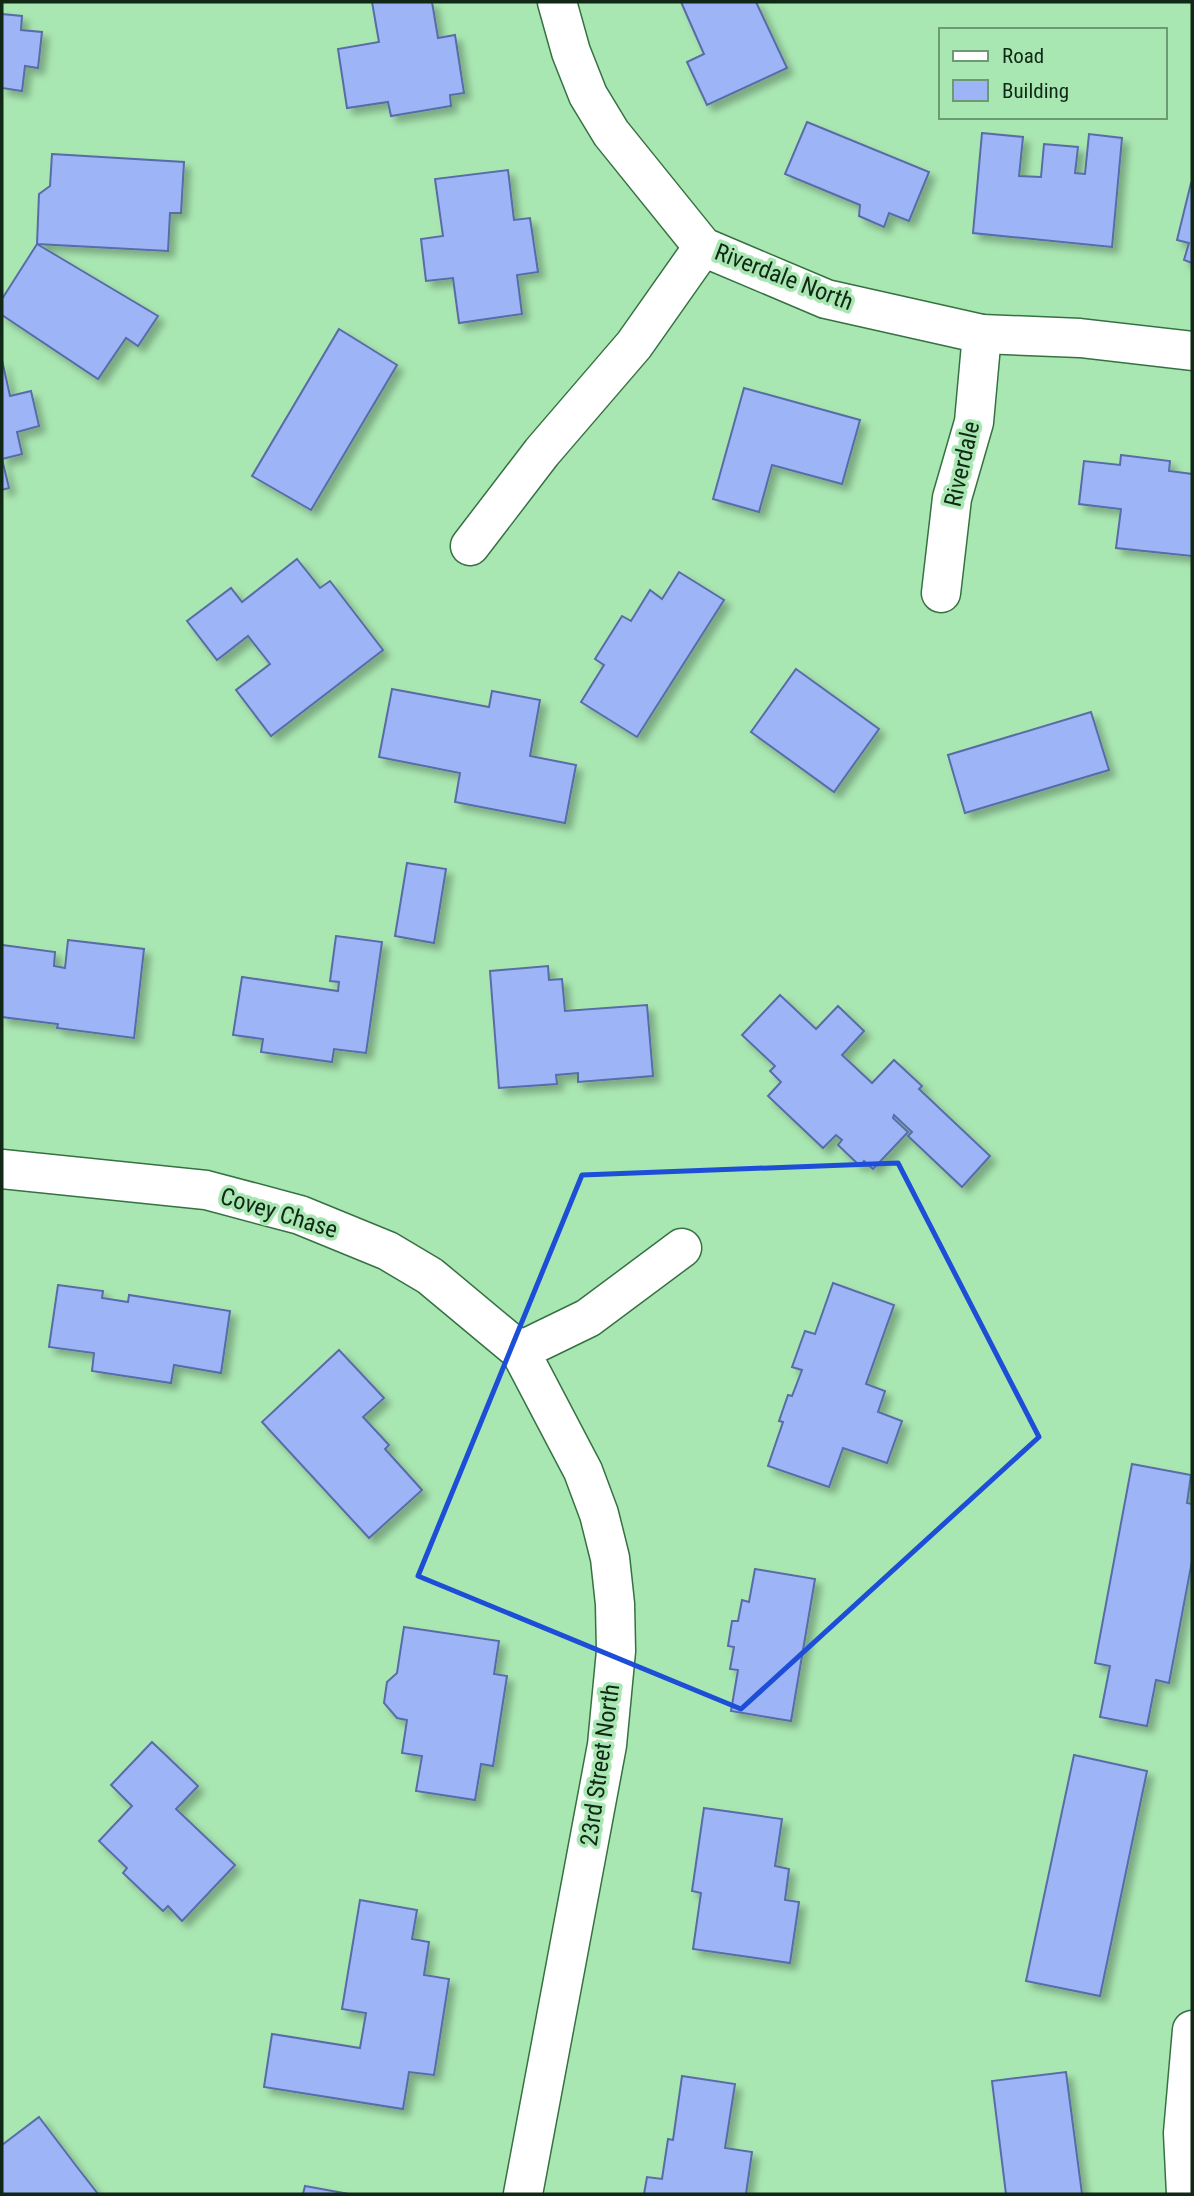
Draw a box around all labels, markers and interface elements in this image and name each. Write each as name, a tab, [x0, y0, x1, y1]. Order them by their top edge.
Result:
legend	[939, 28, 1166, 119]
text: Road	[1002, 44, 1044, 68]
text: Building	[1002, 79, 1069, 103]
street label: Riverdale North	[711, 238, 857, 316]
street label: Riverdale	[939, 419, 985, 509]
street label: Covey Chase	[217, 1182, 341, 1244]
street label: 23rd Street North	[575, 1682, 625, 1848]

